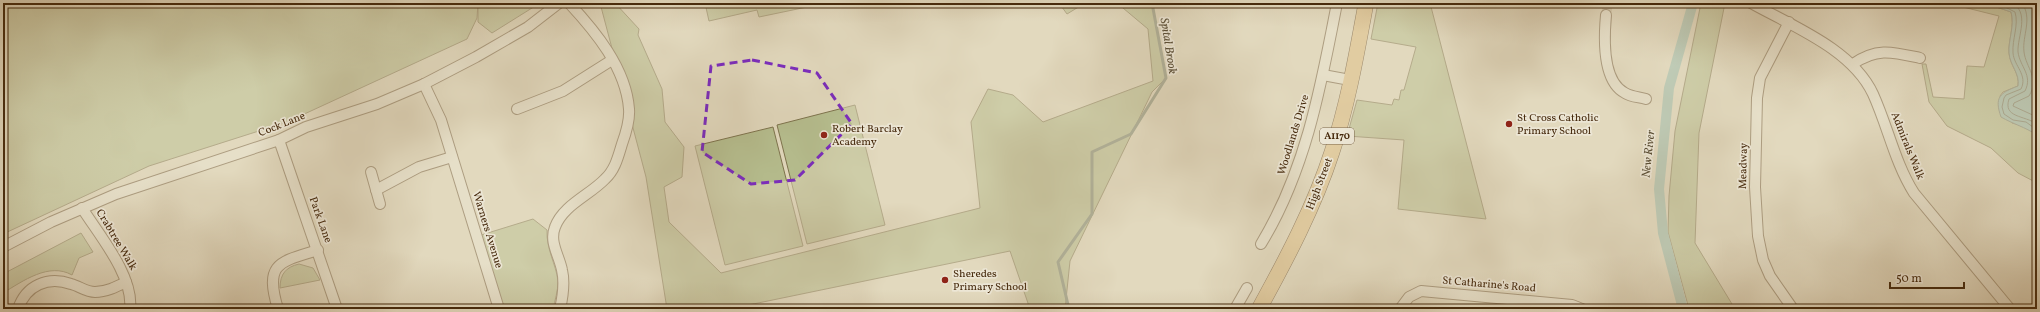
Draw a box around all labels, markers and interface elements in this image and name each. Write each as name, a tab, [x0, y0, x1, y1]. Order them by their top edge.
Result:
water label: Spital Brook	[1156, 17, 1180, 76]
street label: Woodlands Drive	[1275, 93, 1313, 177]
street label: Cock Lane	[256, 109, 308, 141]
street label: Admirals Walk	[1887, 110, 1927, 182]
place label: St Cross Catholic Primary School	[1517, 111, 1599, 139]
marker: St Cross Catholic Primary School	[1504, 119, 1514, 129]
place label: Robert Barclay Academy	[832, 122, 903, 150]
road number: A1170	[1320, 128, 1354, 144]
water label: New River	[1639, 129, 1659, 179]
marker: Robert Barclay Academy	[819, 130, 829, 140]
street label: Meadway	[1736, 143, 1752, 189]
street label: High Street	[1303, 156, 1337, 212]
street label: Warners Avenue	[468, 190, 506, 270]
street label: Park Lane	[305, 195, 335, 245]
street label: Crabtree Walk	[92, 207, 140, 273]
scale bar	[1890, 264, 1964, 290]
place label: Sheredes Primary School	[953, 267, 1027, 295]
text: 50 m	[1896, 271, 1922, 287]
street label: St Catharine's Road	[1442, 273, 1536, 297]
marker: Sheredes Primary School	[940, 275, 950, 285]

